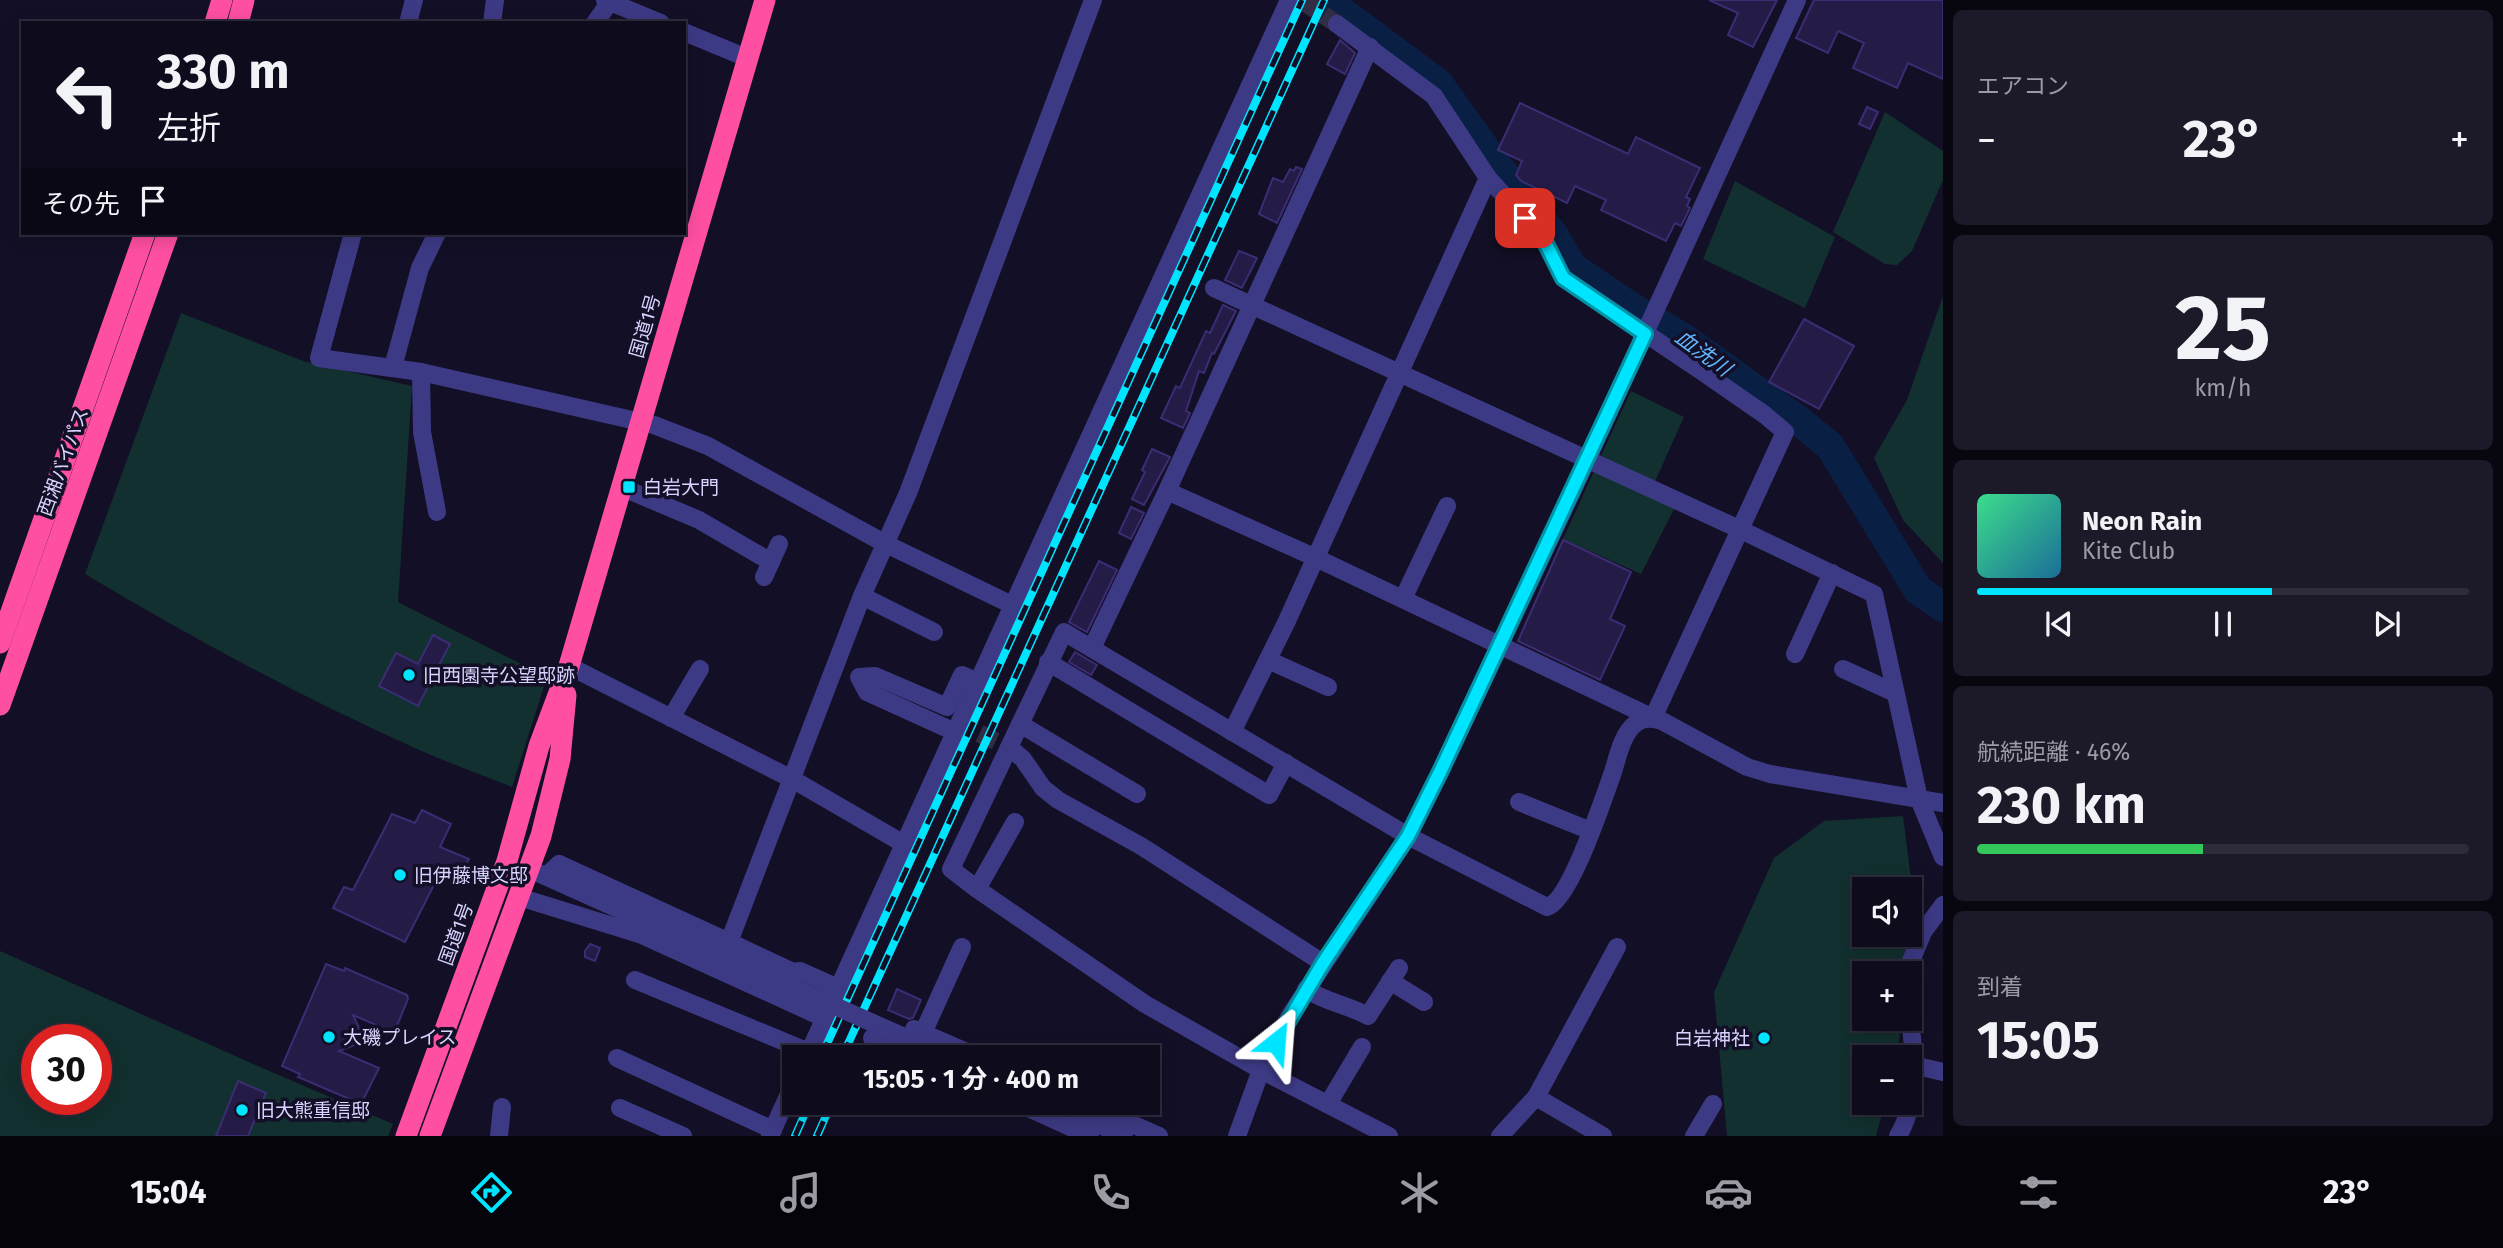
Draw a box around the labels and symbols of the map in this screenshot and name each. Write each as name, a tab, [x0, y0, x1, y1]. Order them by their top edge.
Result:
pin	[1495, 188, 1555, 248]
street label: 国道1号	[625, 291, 665, 361]
water label: 血洗川	[1670, 324, 1738, 383]
street label: 西湘バイパス	[33, 405, 93, 519]
place label: 白岩大門	[643, 476, 719, 499]
marker: 白岩大門	[621, 479, 637, 495]
place label: 旧西園寺公望邸跡	[423, 664, 575, 687]
marker: 旧西園寺公望邸跡	[401, 667, 417, 683]
place label: 旧伊藤博文邸	[414, 864, 528, 887]
marker: 旧伊藤博文邸	[392, 867, 408, 883]
street label: 国道1号	[434, 899, 478, 969]
position arrow	[1239, 1005, 1313, 1079]
speed limit sign: 30	[21, 1024, 112, 1115]
place label: 大磯プレイス	[343, 1026, 456, 1049]
place label: 白岩神社	[1674, 1027, 1750, 1050]
marker: 大磯プレイス	[321, 1029, 337, 1045]
marker: 白岩神社	[1756, 1030, 1772, 1046]
place label: 旧大熊重信邸	[256, 1099, 370, 1122]
marker: 旧大熊重信邸	[234, 1102, 250, 1118]

